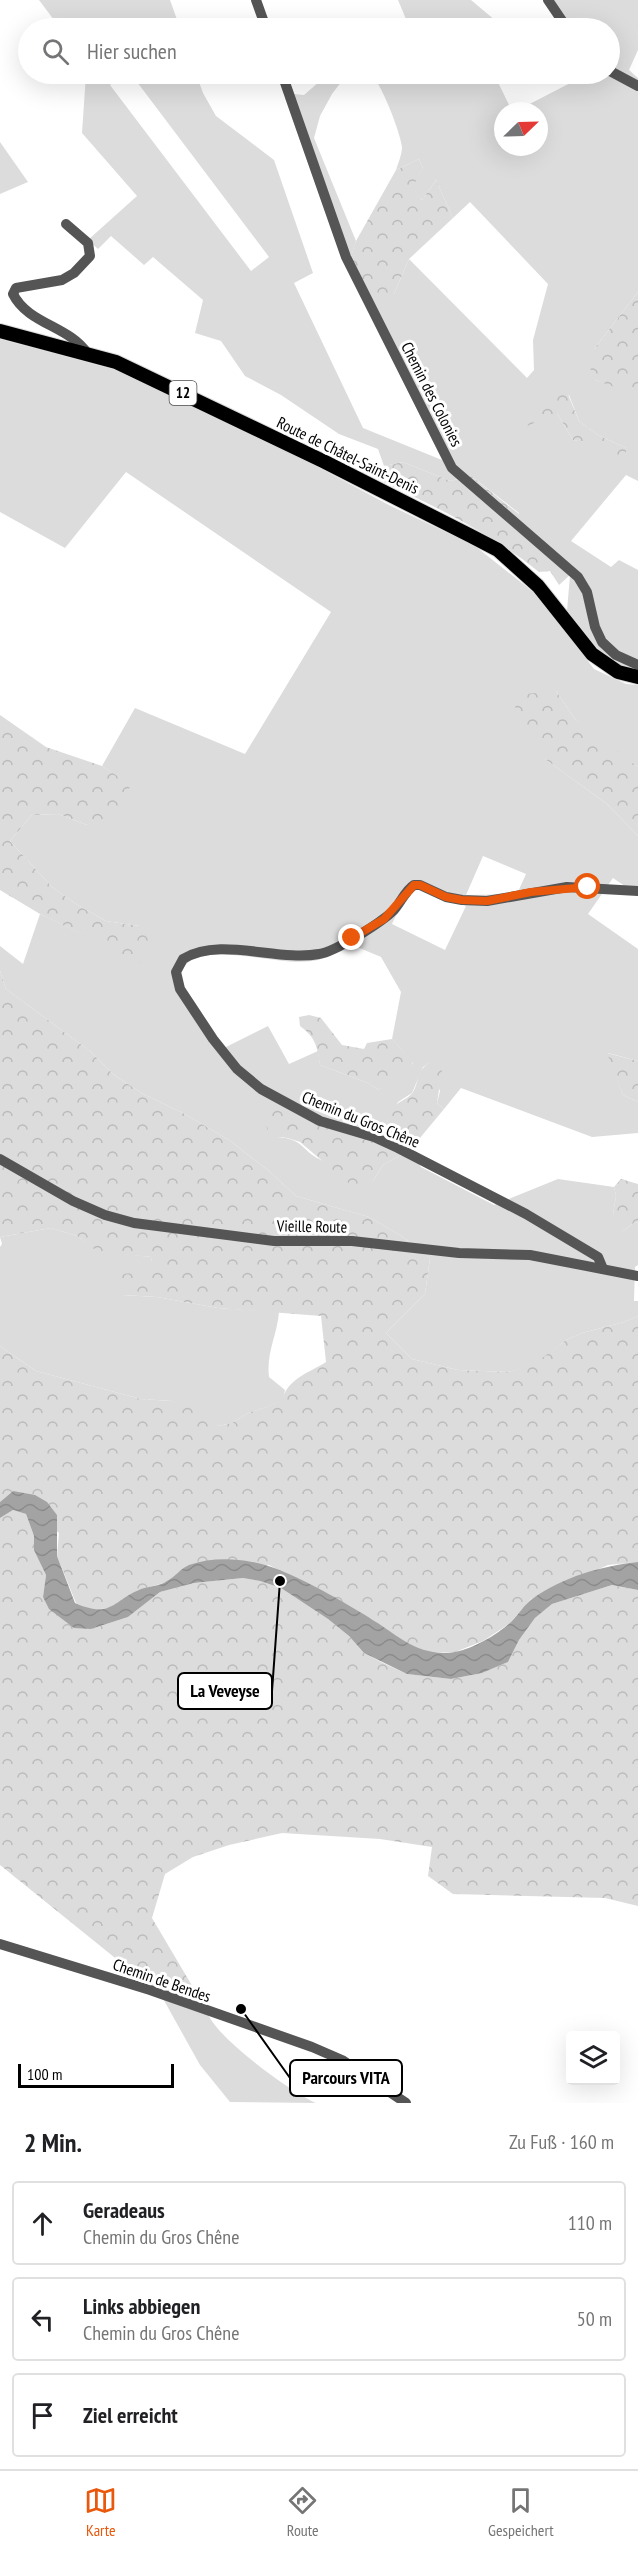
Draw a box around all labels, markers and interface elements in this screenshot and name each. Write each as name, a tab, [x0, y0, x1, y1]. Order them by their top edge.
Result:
search box	[18, 18, 620, 84]
icon: search	[39, 35, 72, 68]
text: Hier suchen	[87, 37, 177, 65]
north arrow	[494, 102, 548, 156]
street label: Chemin des Colonies	[397, 338, 467, 450]
road number: 12	[170, 381, 196, 405]
street label: Route de Châtel-Saint-Denis	[274, 412, 422, 498]
route start	[574, 873, 600, 899]
route end	[338, 924, 364, 950]
street label: Chemin du Gros Chêne	[299, 1086, 423, 1152]
street label: Vieille Route	[276, 1215, 347, 1237]
callout: La Veveyse	[178, 1673, 272, 1709]
text: La Veveyse	[190, 1679, 260, 1702]
street label: Chemin de Bendes	[110, 1954, 214, 2006]
map controls	[566, 2031, 620, 2085]
button: layers	[566, 2031, 620, 2085]
callout: Parcours VITA	[290, 2060, 402, 2096]
scale bar	[18, 2061, 174, 2088]
text: 100 m	[27, 2064, 62, 2084]
text: Parcours VITA	[302, 2066, 391, 2089]
text: 2 Min.	[24, 2126, 82, 2159]
text: Zu Fuß · 160 m	[509, 2129, 614, 2155]
text: Geradeaus	[83, 2196, 165, 2224]
icon: ahead	[26, 2207, 59, 2240]
text: 110 m	[568, 2210, 612, 2236]
text: Chemin du Gros Chêne	[83, 2224, 239, 2250]
text: Links abbiegen	[83, 2292, 200, 2320]
icon: left	[26, 2303, 59, 2336]
text: 50 m	[577, 2306, 612, 2332]
text: Chemin du Gros Chêne	[83, 2320, 239, 2346]
icon: arrive	[26, 2399, 59, 2432]
text: Ziel erreicht	[83, 2401, 178, 2429]
tab: Karte	[84, 2484, 117, 2540]
tab: Route	[286, 2484, 319, 2540]
tab: Gespeichert	[488, 2484, 554, 2540]

